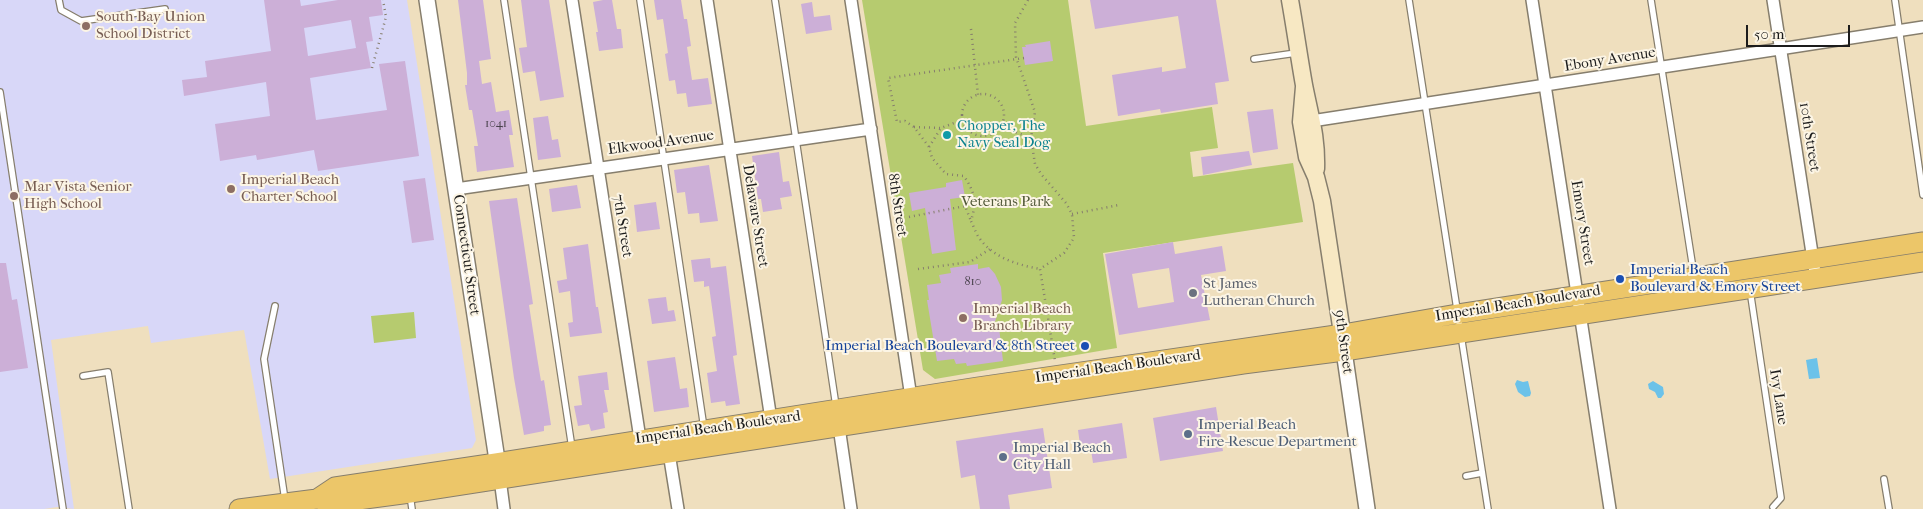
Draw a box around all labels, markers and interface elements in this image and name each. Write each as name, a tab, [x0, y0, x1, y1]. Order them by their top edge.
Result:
place label: South Bay Union School District	[96, 8, 205, 43]
scale bar	[1748, 15, 1852, 47]
marker: South Bay Union School District	[80, 20, 92, 32]
text: 50 m	[1754, 25, 1784, 43]
street label: Ebony Avenue	[1563, 44, 1657, 76]
street label: 10th Street	[1795, 101, 1823, 173]
house number: 1041	[485, 117, 507, 131]
place label: Chopper, The Navy Seal Dog	[957, 117, 1050, 152]
street label: Elkwood Avenue	[607, 127, 715, 159]
marker: Chopper, The Navy Seal Dog	[941, 129, 953, 141]
street label: Delaware Street	[738, 163, 772, 269]
place label: Imperial Beach Charter School	[241, 171, 339, 206]
street label: 8th Street	[883, 172, 911, 238]
place label: Mar Vista Senior High School	[24, 178, 132, 213]
street label: Emory Street	[1566, 179, 1598, 267]
marker: Imperial Beach Charter School	[225, 183, 237, 195]
marker: Mar Vista Senior High School	[8, 190, 20, 202]
street label: Connecticut Street	[449, 193, 483, 317]
street label: 7th Street	[608, 193, 636, 259]
park label: Veterans Park	[961, 193, 1051, 211]
place label: Imperial Beach Boulevard & Emory Street	[1630, 261, 1801, 296]
marker: Imperial Beach Boulevard & Emory Street	[1614, 273, 1626, 285]
house number: 810	[965, 275, 981, 289]
place label: St James Lutheran Church	[1203, 275, 1315, 310]
street label: Imperial Beach Boulevard	[1434, 282, 1602, 326]
marker: St James Lutheran Church	[1187, 287, 1199, 299]
place label: Imperial Beach Branch Library	[973, 300, 1072, 335]
street label: 9th Street	[1330, 309, 1356, 375]
marker: Imperial Beach Branch Library	[957, 312, 969, 324]
place label: Imperial Beach Boulevard & 8th Street	[825, 337, 1075, 355]
marker: Imperial Beach Boulevard & 8th Street	[1079, 340, 1091, 352]
street label: Imperial Beach Boulevard	[1034, 346, 1202, 388]
street label: Ivy Lane	[1765, 368, 1791, 426]
street label: Imperial Beach Boulevard	[634, 407, 802, 449]
place label: Imperial Beach Fire-Rescue Department	[1198, 416, 1357, 451]
marker: Imperial Beach Fire-Rescue Department	[1182, 428, 1194, 440]
place label: Imperial Beach City Hall	[1013, 439, 1111, 474]
marker: Imperial Beach City Hall	[997, 451, 1009, 463]

